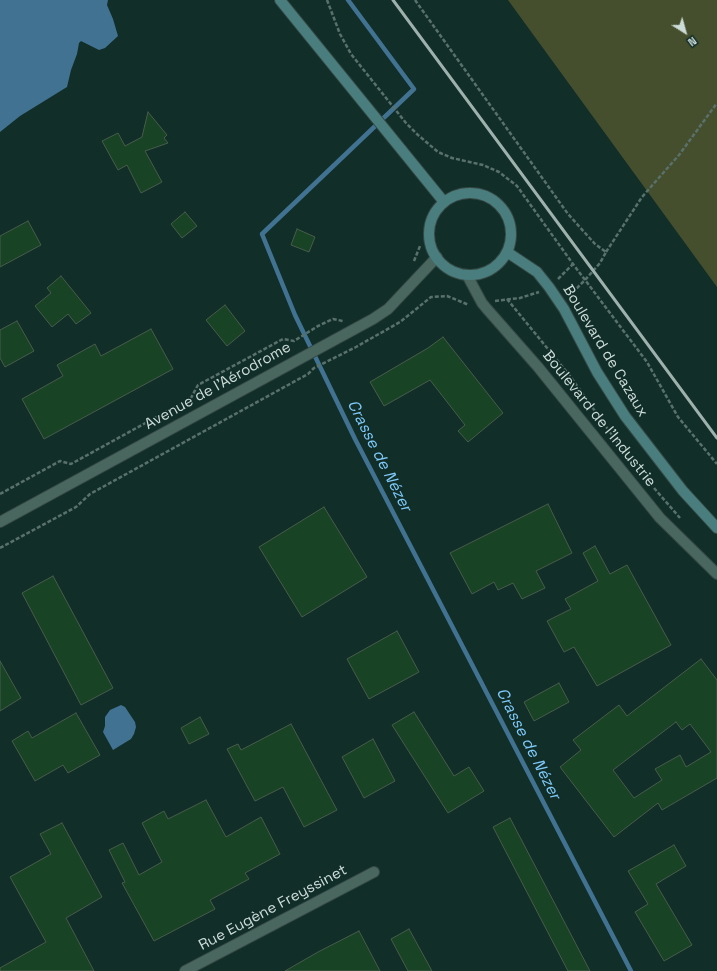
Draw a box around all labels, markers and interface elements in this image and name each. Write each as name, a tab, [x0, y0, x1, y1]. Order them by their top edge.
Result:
north arrow	[665, 12, 705, 52]
text: N	[685, 34, 699, 49]
street label: Boulevard de Cazaux	[558, 282, 652, 420]
street label: Avenue de l'Aérodrome	[142, 338, 294, 434]
street label: Boulevard de l'Industrie	[538, 347, 660, 491]
water label: Crasse de Nézer	[343, 397, 415, 515]
water label: Crasse de Nézer	[492, 685, 564, 803]
street label: Rue Eugène Freyssinet	[196, 861, 350, 955]

